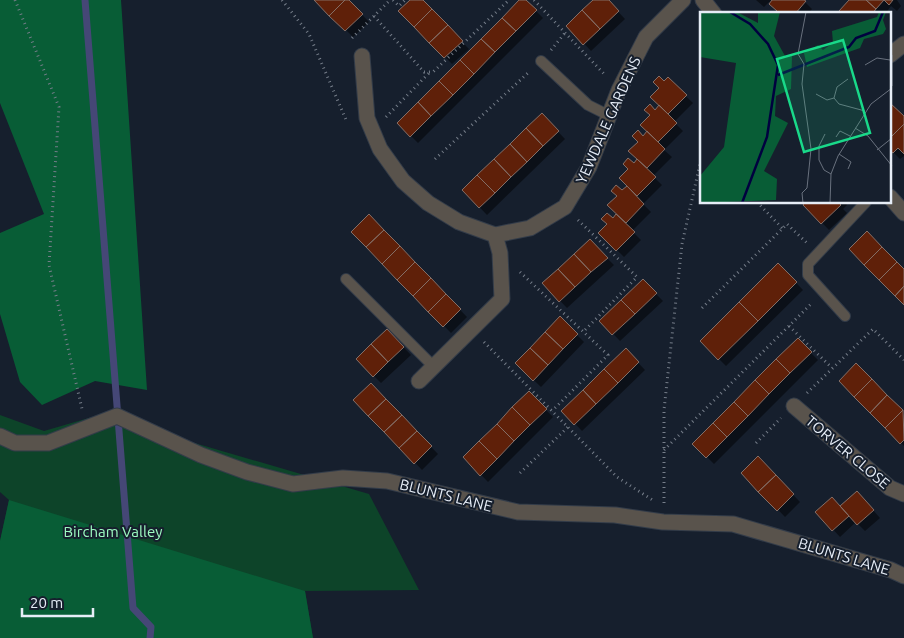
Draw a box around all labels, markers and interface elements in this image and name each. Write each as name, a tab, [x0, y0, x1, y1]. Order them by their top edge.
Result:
inset map	[700, 12, 892, 204]
street label: YEWDALE GARDENS	[572, 54, 644, 186]
street label: TORVER CLOSE	[803, 412, 893, 492]
street label: BLUNTS LANE	[398, 475, 494, 515]
park label: Bircham Valley	[64, 523, 162, 540]
street label: BLUNTS LANE	[796, 534, 892, 578]
scale bar	[22, 586, 94, 618]
text: 20 m	[30, 594, 63, 611]

